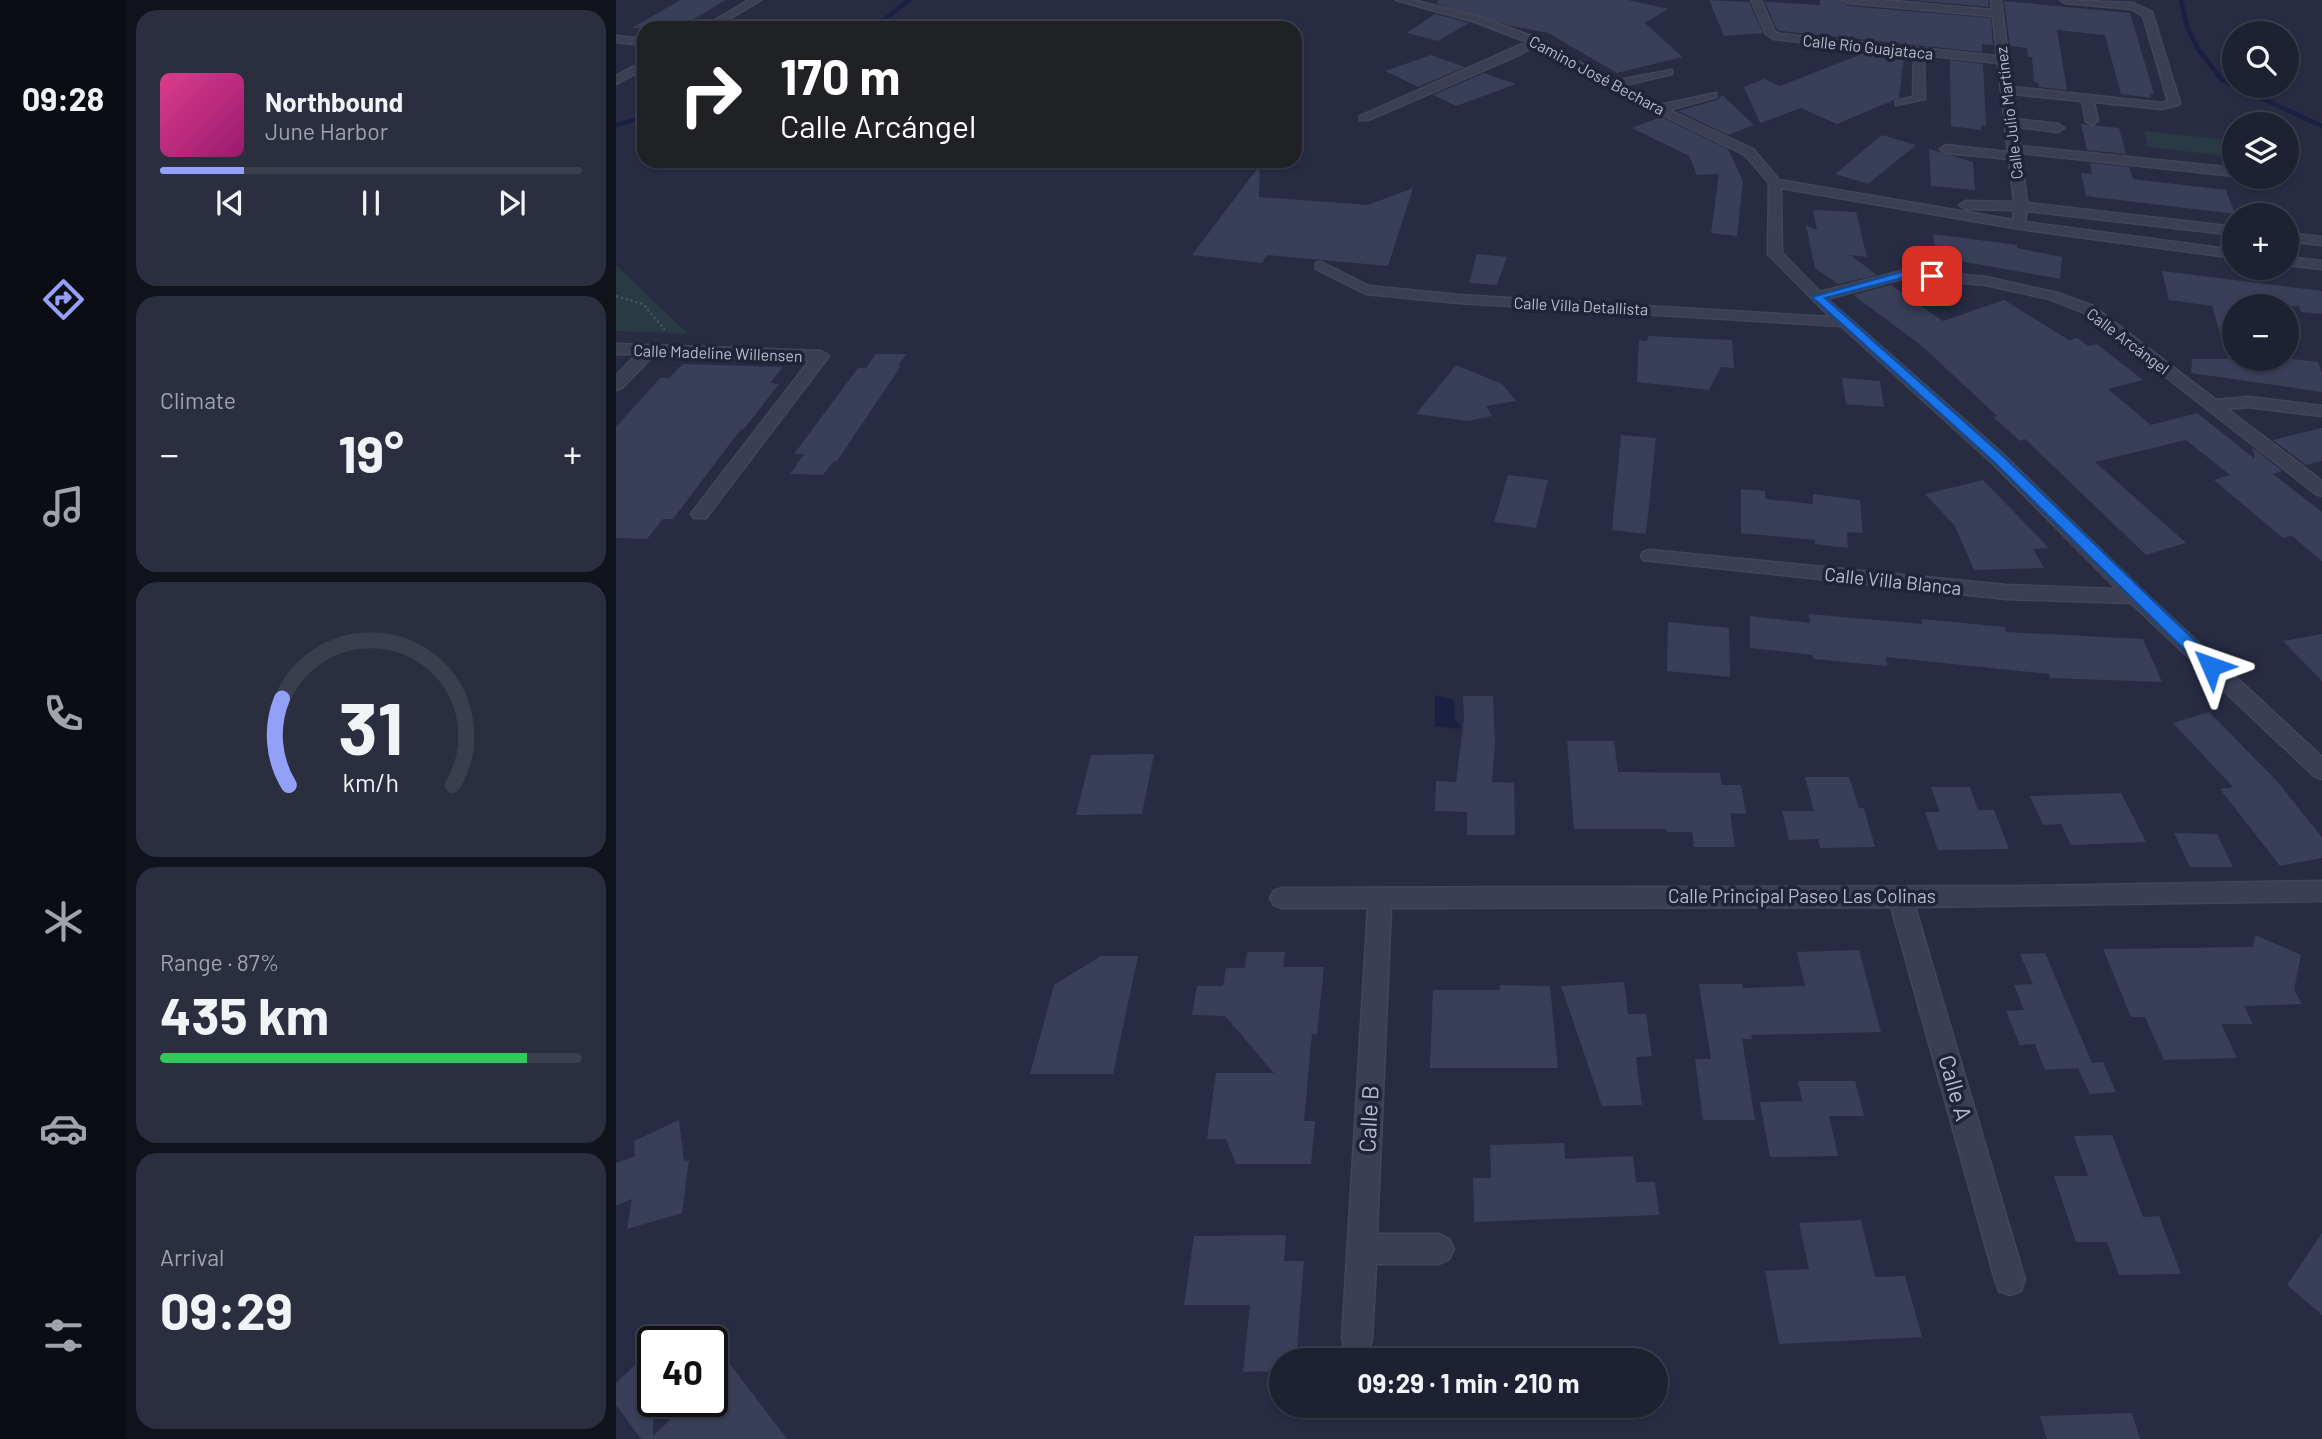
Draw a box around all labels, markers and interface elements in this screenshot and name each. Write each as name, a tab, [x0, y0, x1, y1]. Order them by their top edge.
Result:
map controls	[2222, 21, 2299, 371]
button: search	[2222, 21, 2299, 98]
street label: Calle Río Guajataca	[1802, 30, 1934, 63]
street label: Camino José Bechara	[1526, 31, 1668, 118]
text: 170 m	[780, 46, 900, 105]
street label: Calle Julio Martínez	[1991, 46, 2026, 180]
icon: right	[665, 49, 756, 140]
text: 09:28	[22, 79, 104, 117]
text: Northbound	[265, 86, 403, 117]
text: Calle Arcángel	[780, 106, 976, 144]
button: layers	[2222, 112, 2299, 189]
text: June Harbor	[265, 117, 388, 145]
icon: previous	[211, 184, 249, 222]
icon: pause	[352, 184, 390, 222]
icon: next	[493, 184, 531, 222]
button: +	[2222, 203, 2299, 280]
pin	[1902, 246, 1962, 306]
icon: arrive	[1913, 257, 1951, 295]
icon: directions	[39, 275, 88, 324]
street label: Calle Villa Detallista	[1513, 292, 1649, 319]
button: −	[2222, 294, 2299, 371]
street label: Calle Arcángel	[2083, 303, 2173, 378]
street label: Calle Madeline Willensen	[633, 340, 803, 365]
text: Climate	[160, 386, 236, 414]
text: 19°	[338, 421, 404, 483]
text: −	[160, 430, 179, 476]
text: +	[563, 430, 582, 476]
icon: music	[39, 482, 88, 531]
street label: Calle Villa Blanca	[1823, 562, 1963, 599]
position arrow	[2174, 629, 2248, 703]
text: 31	[339, 683, 403, 771]
icon: phone	[39, 689, 88, 738]
text: km/h	[343, 767, 399, 797]
street label: Calle Principal Paseo Las Colinas	[1668, 884, 1936, 907]
icon: climate	[39, 897, 88, 946]
text: Range · 87%	[160, 948, 279, 976]
text: 435 km	[160, 983, 329, 1045]
street label: Calle A	[1933, 1052, 1979, 1124]
street label: Calle B	[1352, 1085, 1384, 1153]
icon: car	[39, 1104, 88, 1153]
text: Arrival	[160, 1243, 224, 1271]
text: 09:29	[160, 1278, 293, 1340]
icon: filters	[39, 1311, 88, 1360]
speed limit sign: 40	[637, 1326, 728, 1417]
text: 09:29 · 1 min · 210 m	[1358, 1367, 1579, 1398]

